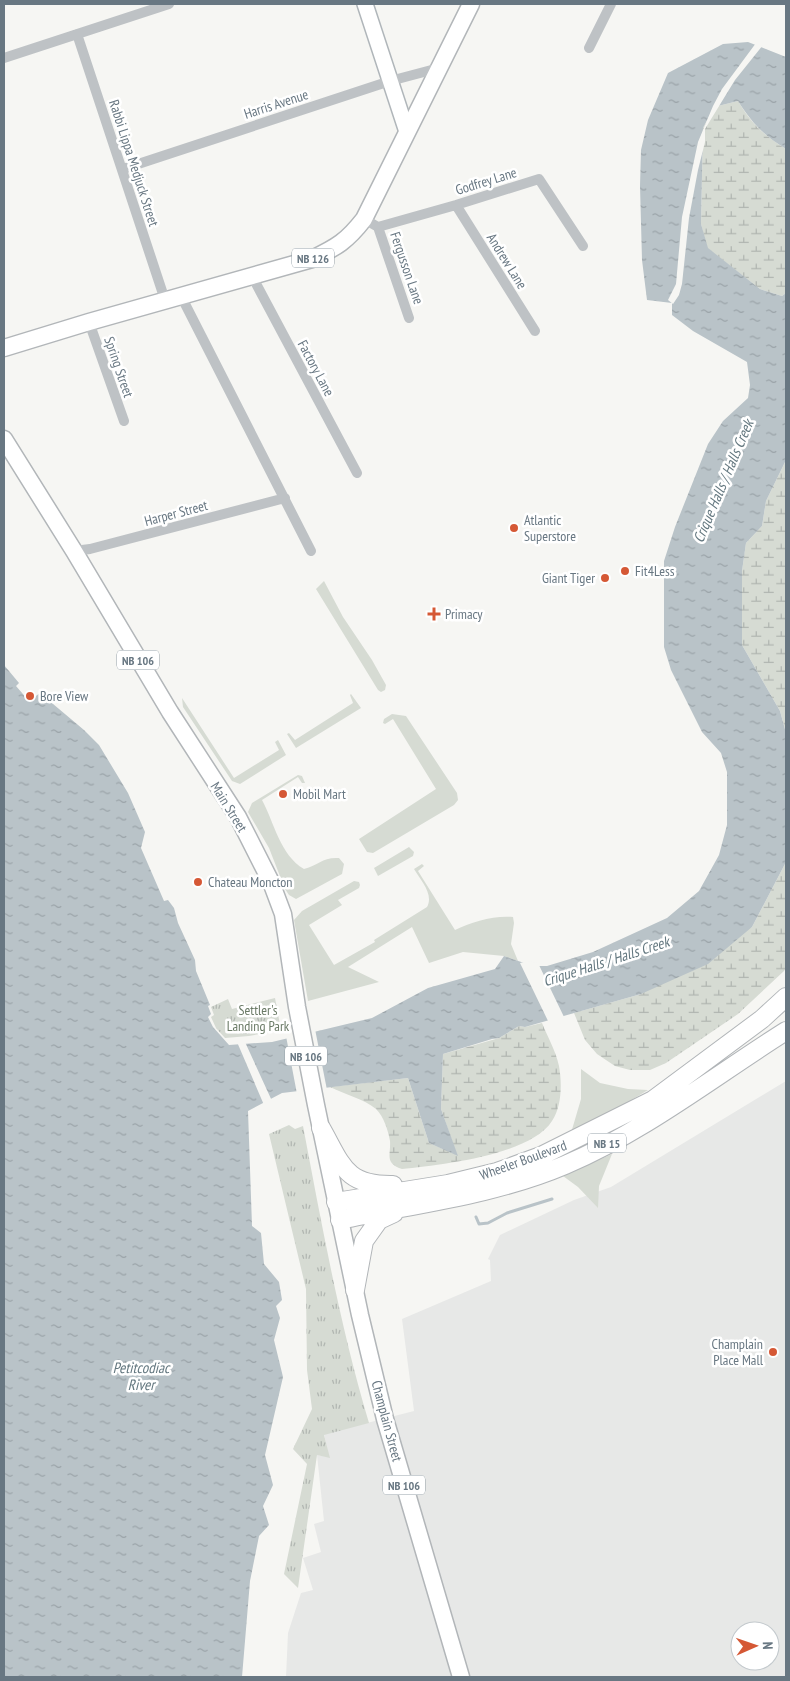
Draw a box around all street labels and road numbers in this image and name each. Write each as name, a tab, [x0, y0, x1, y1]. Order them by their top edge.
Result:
street label: Harris Avenue	[242, 85, 311, 123]
street label: Rabbi Lippa Medjuck Street	[105, 97, 163, 229]
street label: Godfrey Lane	[453, 163, 519, 199]
street label: Fergusson Lane	[386, 229, 428, 307]
street label: Andrew Lane	[483, 230, 531, 292]
road number: NB 126	[292, 248, 334, 268]
street label: Spring Street	[100, 334, 138, 400]
street label: Factory Lane	[294, 337, 338, 399]
street label: Harper Street	[142, 496, 210, 530]
road number: NB 106	[117, 650, 159, 670]
street label: Main Street	[207, 779, 251, 835]
road number: NB 106	[285, 1046, 327, 1066]
road number: NB 15	[588, 1134, 626, 1152]
street label: Wheeler Boulevard	[477, 1136, 569, 1184]
street label: Champlain Street	[368, 1378, 407, 1464]
road number: NB 106	[383, 1476, 425, 1494]

